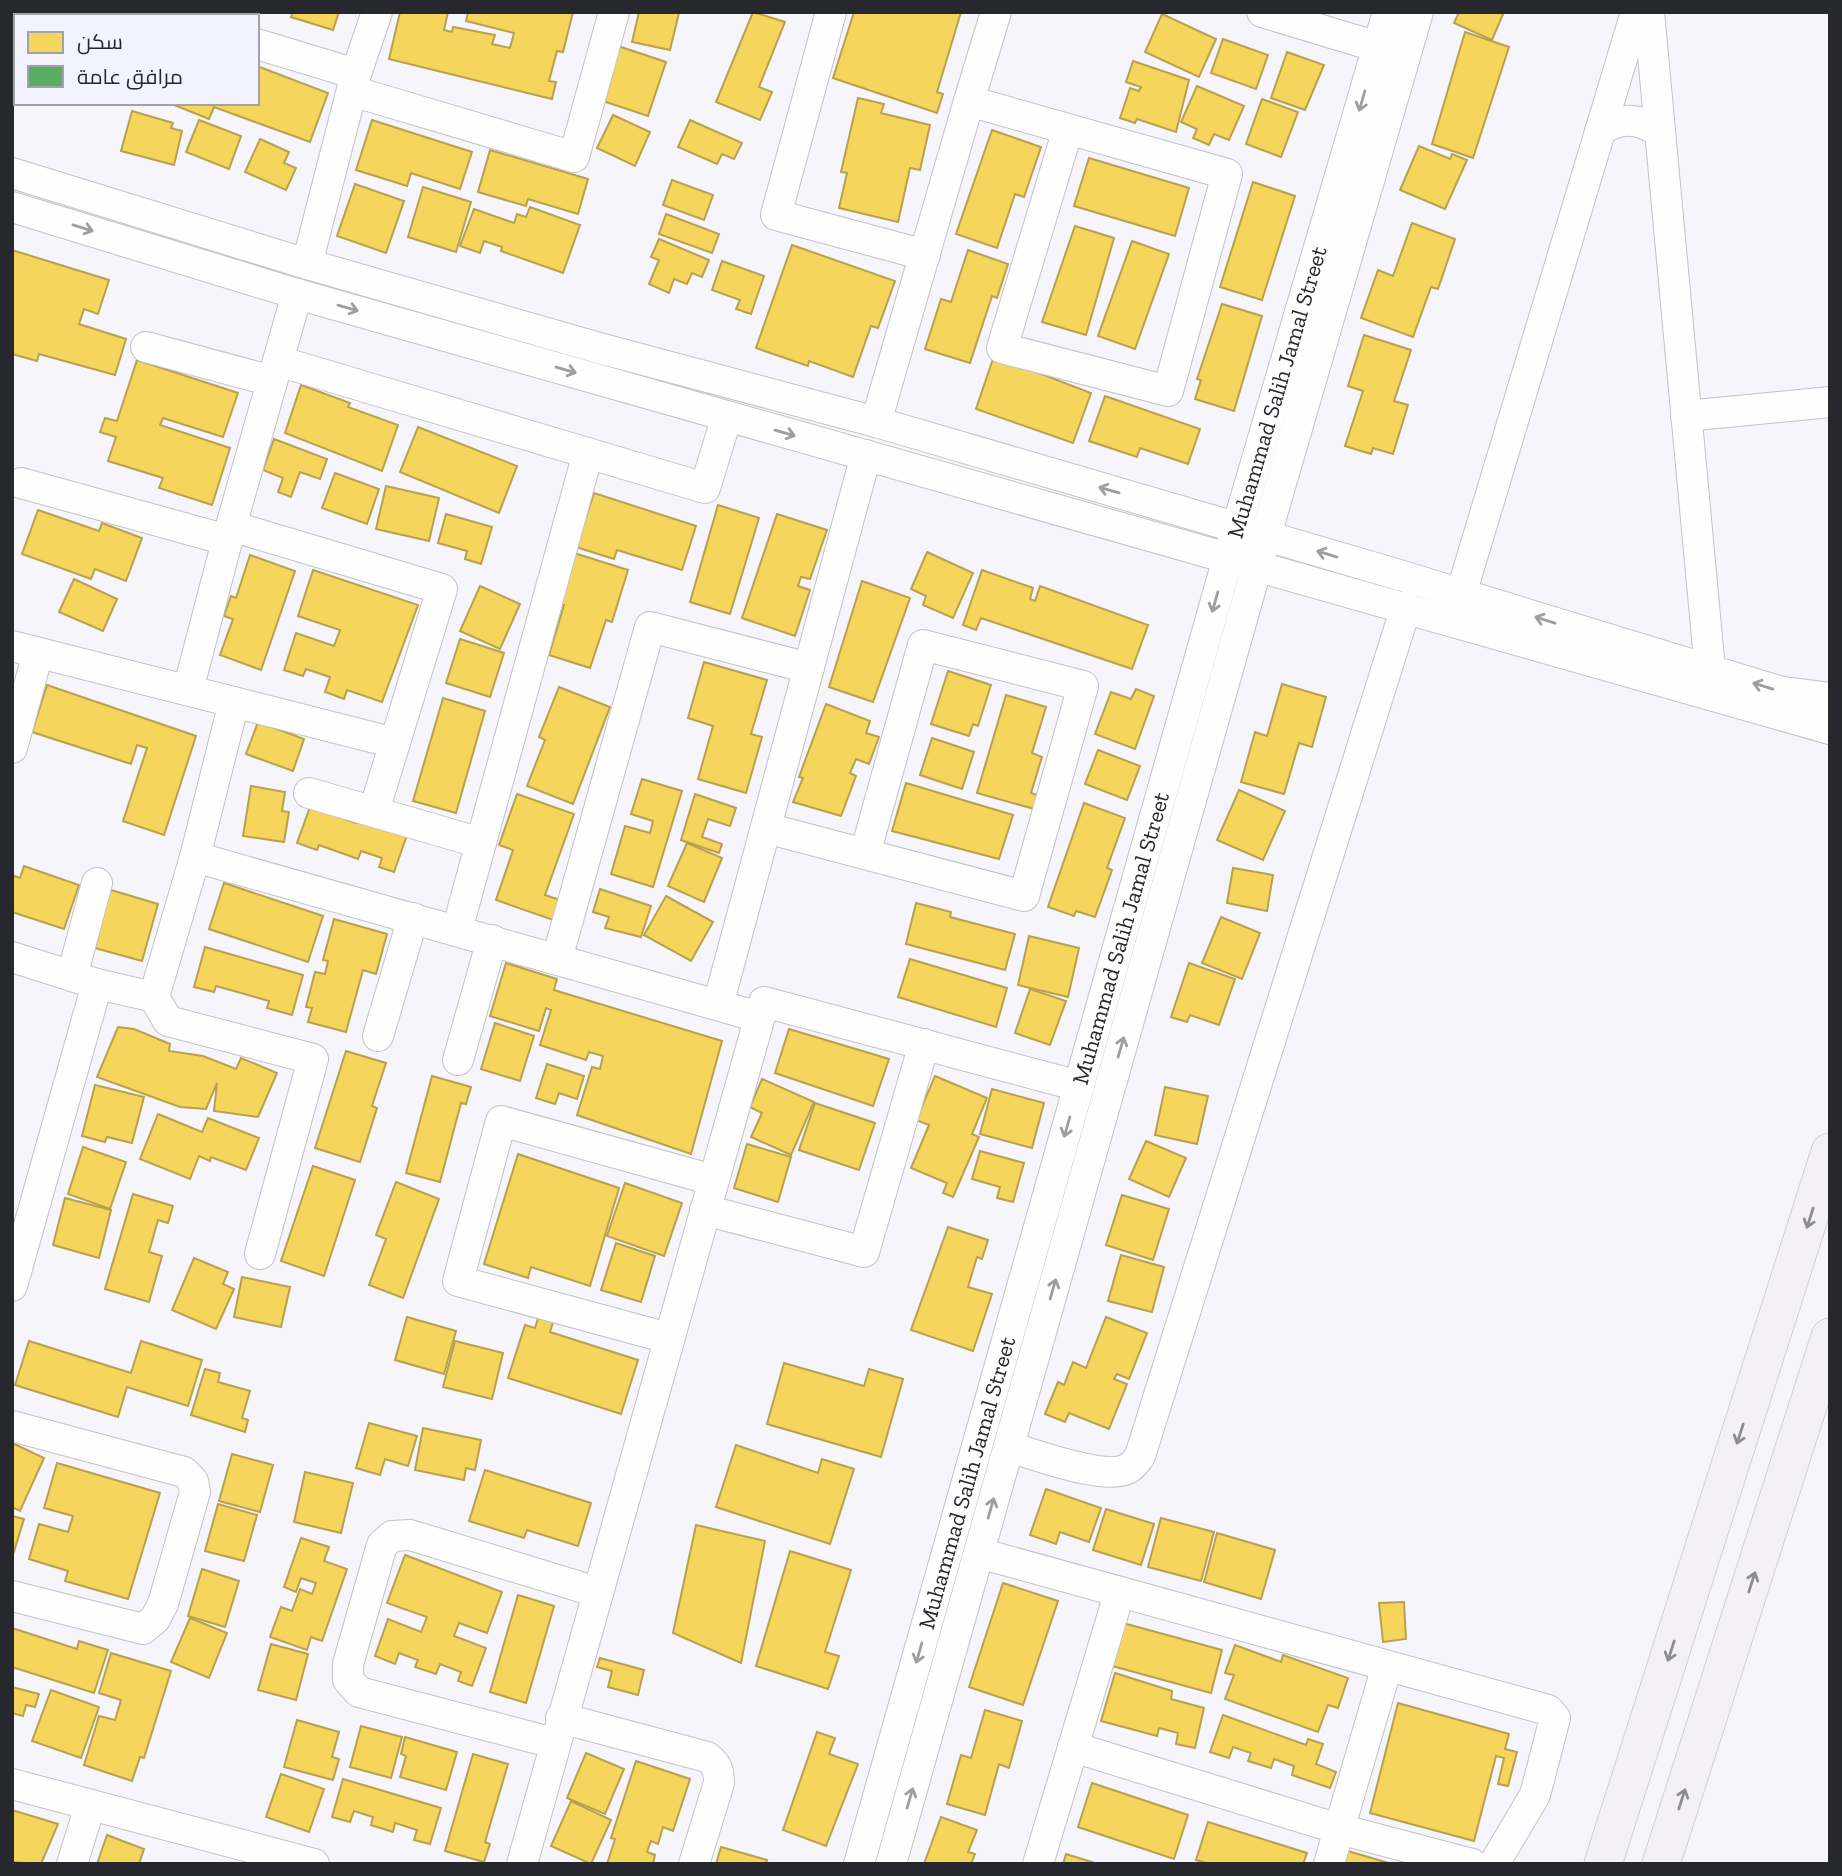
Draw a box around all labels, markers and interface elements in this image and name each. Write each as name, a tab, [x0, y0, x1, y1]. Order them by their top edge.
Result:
legend	[14, 14, 259, 105]
text: سكن	[77, 29, 123, 55]
text: مرافق عامة	[77, 64, 183, 90]
one-way arrow	[1355, 90, 1368, 112]
one-way arrow	[72, 222, 94, 235]
street label: Muhammad Salih Jamal Street	[1221, 242, 1333, 541]
one-way arrow	[336, 302, 358, 315]
one-way arrow	[555, 365, 577, 378]
one-way arrow	[774, 427, 796, 440]
one-way arrow	[1098, 482, 1120, 495]
one-way arrow	[1317, 546, 1339, 559]
one-way arrow	[1208, 590, 1221, 612]
one-way arrow	[1534, 612, 1556, 625]
one-way arrow	[1752, 678, 1774, 691]
street label: Muhammad Salih Jamal Street	[1066, 788, 1175, 1088]
one-way arrow	[1116, 1036, 1129, 1058]
one-way arrow	[1060, 1116, 1073, 1138]
one-way arrow	[1802, 1206, 1815, 1228]
one-way arrow	[1047, 1279, 1060, 1301]
street label: Muhammad Salih Jamal Street	[912, 1333, 1021, 1632]
one-way arrow	[1733, 1423, 1745, 1445]
one-way arrow	[986, 1498, 999, 1520]
one-way arrow	[1747, 1572, 1760, 1594]
one-way arrow	[1663, 1640, 1676, 1662]
one-way arrow	[912, 1641, 925, 1663]
one-way arrow	[904, 1787, 917, 1809]
one-way arrow	[1677, 1788, 1689, 1810]

